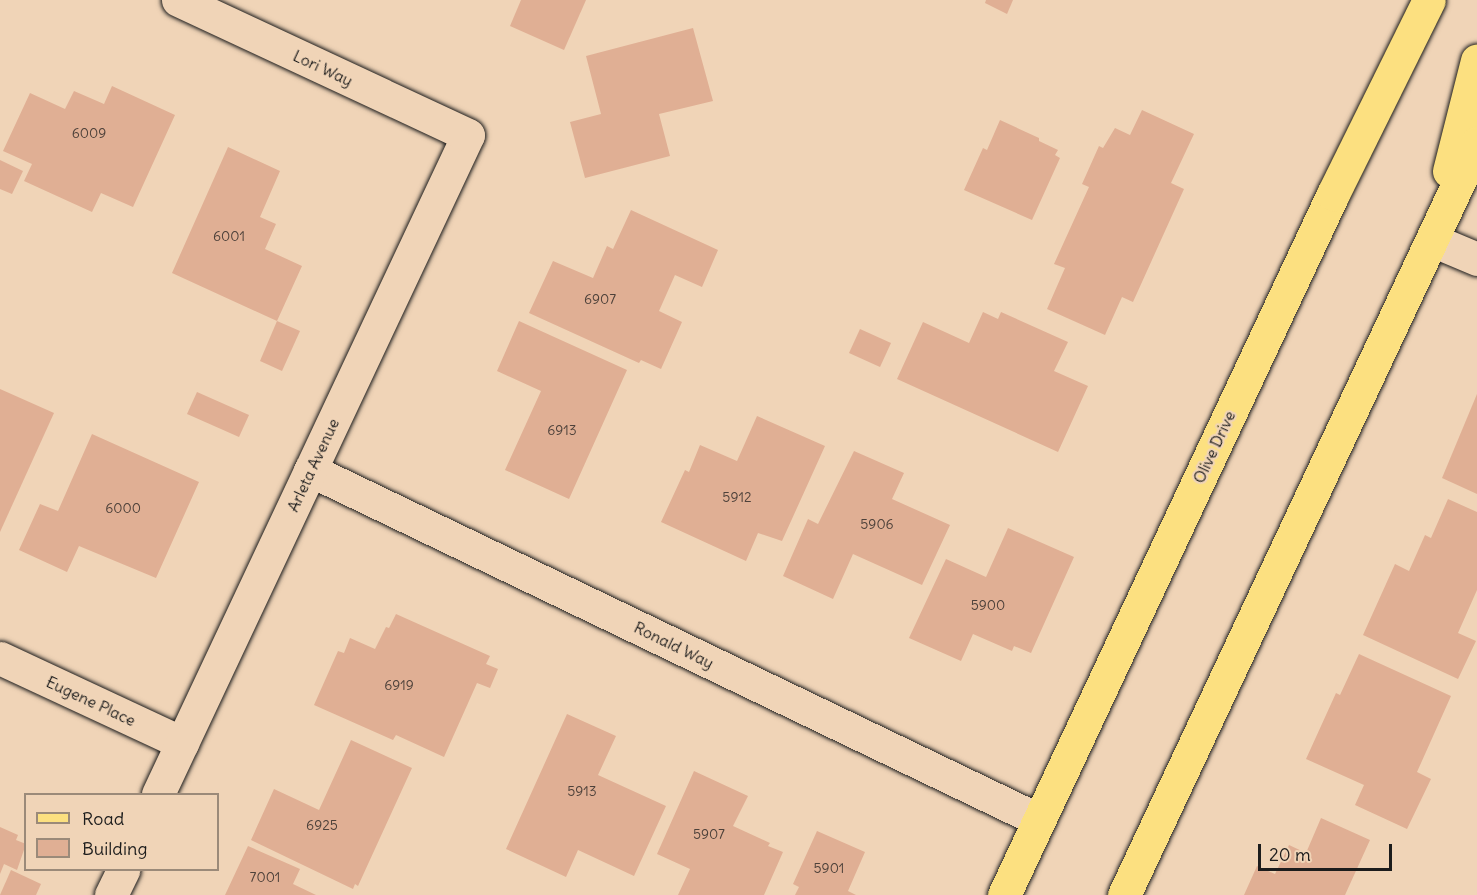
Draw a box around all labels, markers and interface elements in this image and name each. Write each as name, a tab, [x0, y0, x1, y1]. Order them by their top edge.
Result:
street label: Lori Way	[290, 46, 356, 90]
house number: 6009	[72, 125, 106, 141]
house number: 6001	[213, 228, 245, 244]
house number: 6907	[584, 291, 616, 307]
street label: Olive Drive	[1189, 408, 1239, 486]
street label: Arleta Avenue	[283, 415, 343, 515]
house number: 6913	[547, 422, 577, 438]
house number: 5912	[722, 489, 752, 505]
house number: 6000	[105, 500, 141, 516]
house number: 5906	[860, 516, 894, 532]
house number: 5900	[971, 597, 1005, 613]
street label: Ronald Way	[631, 617, 717, 673]
street label: Eugene Place	[43, 672, 139, 730]
house number: 6919	[384, 677, 414, 693]
house number: 5913	[567, 783, 597, 799]
legend	[24, 793, 219, 871]
text: Road	[82, 807, 124, 830]
house number: 6925	[306, 817, 338, 833]
house number: 5907	[693, 826, 725, 842]
scale bar	[1261, 832, 1394, 870]
text: Building	[82, 837, 147, 860]
text: 20 m	[1269, 843, 1311, 866]
house number: 5901	[814, 860, 844, 876]
house number: 7001	[250, 869, 280, 885]

